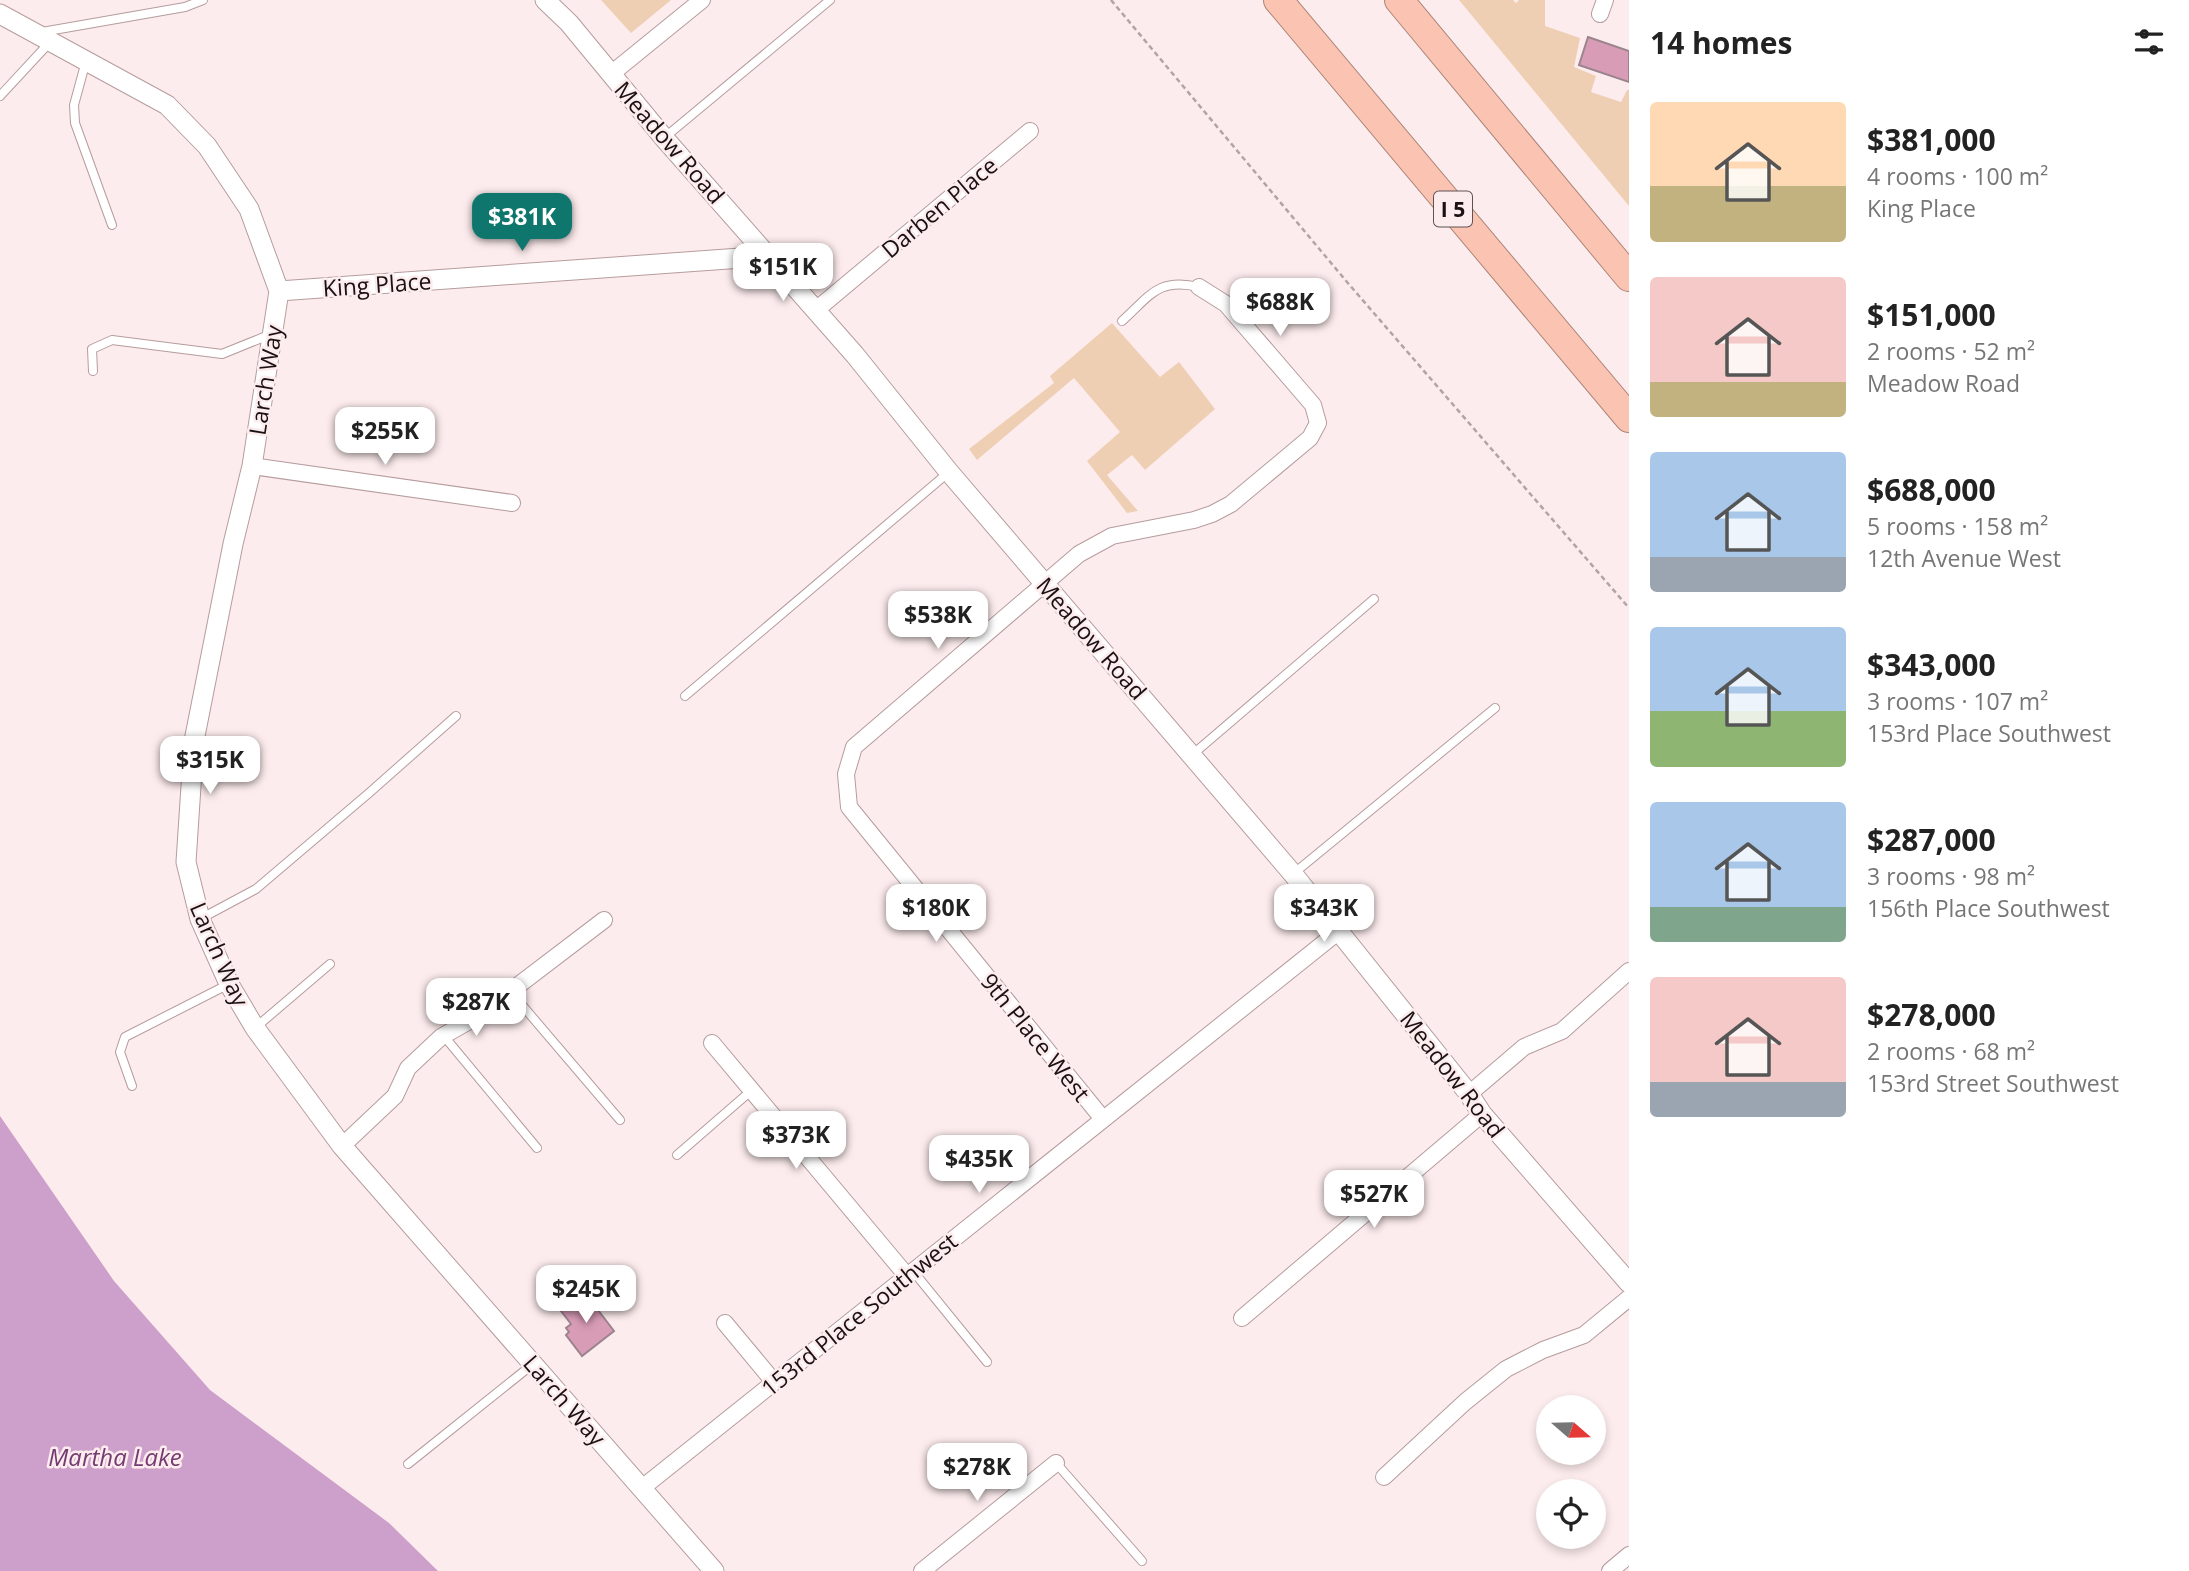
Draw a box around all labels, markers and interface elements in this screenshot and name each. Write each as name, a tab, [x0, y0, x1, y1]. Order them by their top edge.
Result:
text: 14 homes	[1650, 22, 1793, 63]
icon: filters	[2130, 23, 2168, 61]
street label: Meadow Road	[608, 74, 732, 210]
text: $381,000	[1867, 119, 1996, 160]
icon: home	[1706, 130, 1790, 214]
street label: Darben Place	[874, 149, 1004, 265]
text: 4 rooms · 100 m²	[1867, 160, 2048, 192]
road number: I 5	[1434, 192, 1472, 227]
text: King Place	[1867, 192, 1976, 224]
pin: $381K	[473, 194, 571, 253]
text: $381K	[488, 200, 556, 232]
pin: $151K	[734, 244, 832, 303]
text: $151K	[749, 250, 817, 282]
street label: King Place	[322, 264, 432, 304]
pin: $688K	[1231, 278, 1329, 338]
text: $688K	[1246, 285, 1314, 317]
text: $151,000	[1867, 294, 1996, 335]
icon: home	[1706, 305, 1790, 389]
street label: Larch Way	[241, 322, 290, 437]
text: 2 rooms · 52 m²	[1867, 335, 2035, 367]
text: Meadow Road	[1867, 367, 2020, 399]
pin: $255K	[336, 407, 434, 467]
text: $255K	[351, 414, 419, 446]
text: $688,000	[1867, 469, 1996, 510]
icon: home	[1706, 480, 1790, 564]
text: 5 rooms · 158 m²	[1867, 510, 2048, 542]
text: 12th Avenue West	[1867, 542, 2061, 574]
street label: Meadow Road	[1030, 570, 1154, 706]
pin: $538K	[889, 592, 987, 651]
text: $538K	[904, 598, 972, 630]
text: $343,000	[1867, 644, 1996, 685]
icon: home	[1706, 655, 1790, 739]
text: 3 rooms · 107 m²	[1867, 685, 2048, 717]
text: 153rd Place Southwest	[1867, 717, 2111, 749]
pin: $315K	[161, 736, 259, 796]
text: $315K	[176, 743, 244, 775]
text: $287,000	[1867, 819, 1996, 860]
icon: home	[1706, 830, 1790, 914]
text: 3 rooms · 98 m²	[1867, 860, 2035, 892]
pin: $180K	[887, 884, 985, 944]
pin: $343K	[1275, 884, 1373, 944]
text: $180K	[902, 891, 970, 923]
text: $343K	[1290, 891, 1358, 923]
text: 156th Place Southwest	[1867, 892, 2110, 924]
street label: Larch Way	[183, 897, 257, 1012]
street label: 9th Place West	[974, 966, 1098, 1108]
pin: $287K	[427, 978, 525, 1038]
text: $287K	[442, 985, 510, 1017]
text: $278,000	[1867, 994, 1996, 1035]
street label: Meadow Road	[1393, 1004, 1513, 1144]
icon: home	[1706, 1005, 1790, 1089]
text: 2 rooms · 68 m²	[1867, 1035, 2035, 1067]
text: 153rd Street Southwest	[1867, 1067, 2119, 1099]
pin: $373K	[747, 1112, 845, 1171]
text: $373K	[762, 1118, 830, 1150]
pin: $435K	[930, 1136, 1028, 1195]
text: $435K	[945, 1142, 1013, 1174]
pin: $527K	[1325, 1170, 1423, 1230]
text: $527K	[1340, 1177, 1408, 1209]
street label: 153rd Place Southwest	[754, 1225, 964, 1403]
pin: $245K	[537, 1266, 635, 1325]
text: $245K	[552, 1272, 620, 1304]
street label: Larch Way	[517, 1348, 614, 1453]
north arrow	[1536, 1395, 1606, 1465]
map controls	[1536, 1395, 1606, 1549]
water label: Martha Lake	[48, 1440, 182, 1473]
pin: $278K	[928, 1444, 1026, 1503]
text: $278K	[943, 1450, 1011, 1482]
button: locate	[1536, 1479, 1606, 1549]

